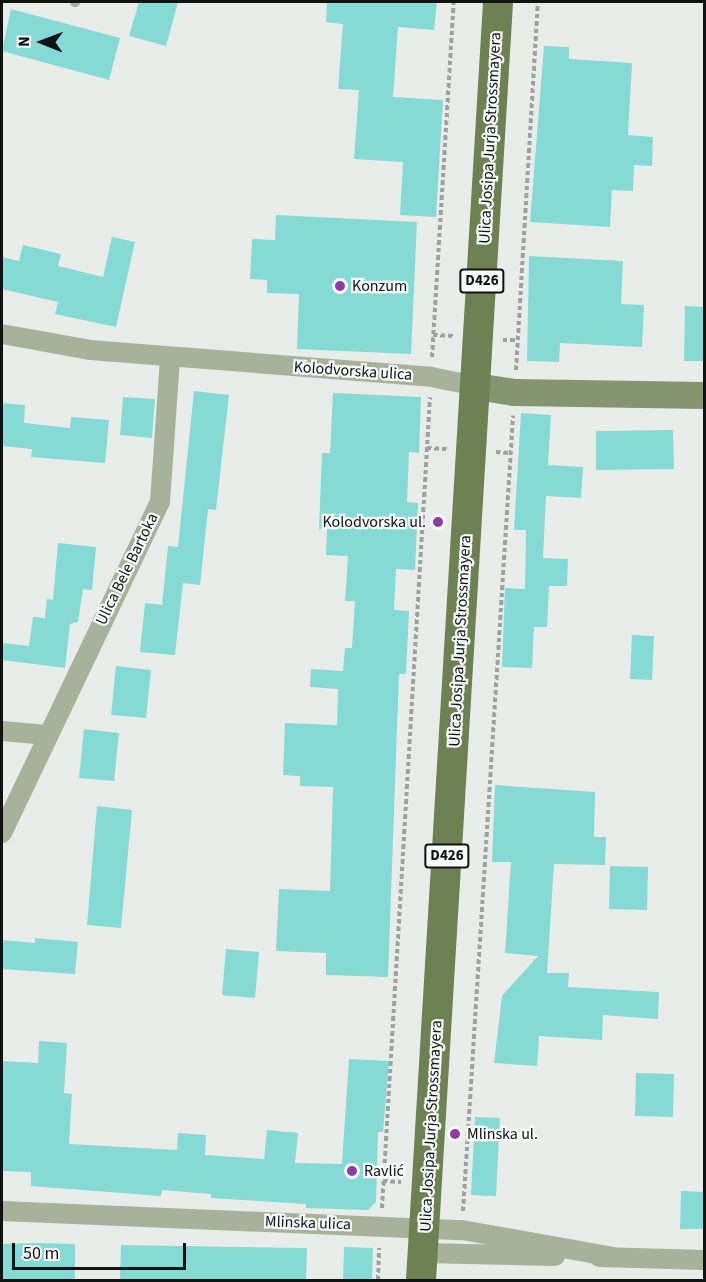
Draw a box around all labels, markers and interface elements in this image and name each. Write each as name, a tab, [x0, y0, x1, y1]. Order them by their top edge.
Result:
north arrow	[12, 12, 72, 72]
street label: Ulica Josipa Jurja Strossmayera	[475, 32, 505, 244]
text: N	[13, 36, 35, 47]
road number: D426	[458, 269, 506, 293]
place label: Konzum	[352, 276, 407, 296]
marker: Konzum	[333, 279, 347, 293]
street label: Kolodvorska ulica	[293, 357, 413, 385]
street label: Ulica Bele Bartoka	[92, 510, 162, 628]
place label: Kolodvorska ul.	[322, 512, 426, 532]
marker: Kolodvorska ul.	[431, 515, 445, 529]
street label: Ulica Josipa Jurja Strossmayera	[445, 535, 475, 747]
road number: D426	[423, 844, 471, 868]
street label: Ulica Josipa Jurja Strossmayera	[416, 1020, 446, 1232]
place label: Mlinska ul.	[467, 1124, 538, 1144]
marker: Mlinska ul.	[448, 1127, 462, 1141]
place label: Ravlić	[364, 1161, 404, 1181]
marker: Ravlić	[345, 1164, 359, 1178]
street label: Mlinska ulica	[265, 1212, 351, 1234]
scale bar	[15, 1231, 189, 1269]
text: 50 m	[23, 1241, 59, 1266]

